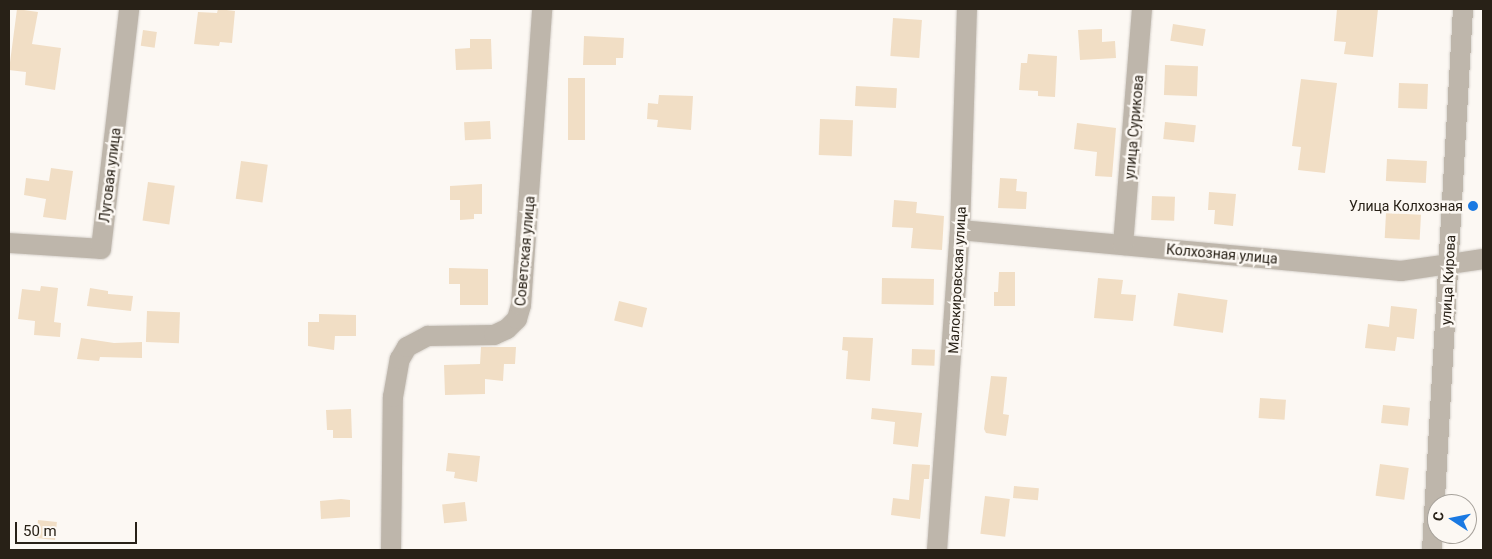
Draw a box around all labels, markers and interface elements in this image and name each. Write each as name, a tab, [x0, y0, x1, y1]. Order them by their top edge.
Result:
street label: улица Сурикова	[1121, 74, 1147, 180]
street label: Луговая улица	[96, 127, 124, 223]
street label: Советская улица	[512, 195, 538, 307]
place label: Улица Колхозная	[1349, 198, 1463, 214]
marker: Улица Колхозная	[1467, 200, 1479, 212]
street label: Малокировская улица	[945, 206, 969, 354]
street label: улица Кирова	[1437, 234, 1459, 326]
street label: Колхозная улица	[1166, 241, 1278, 267]
north arrow	[1427, 494, 1477, 544]
text: С	[1430, 510, 1447, 522]
scale bar	[18, 512, 140, 544]
text: 50 m	[23, 522, 57, 540]

